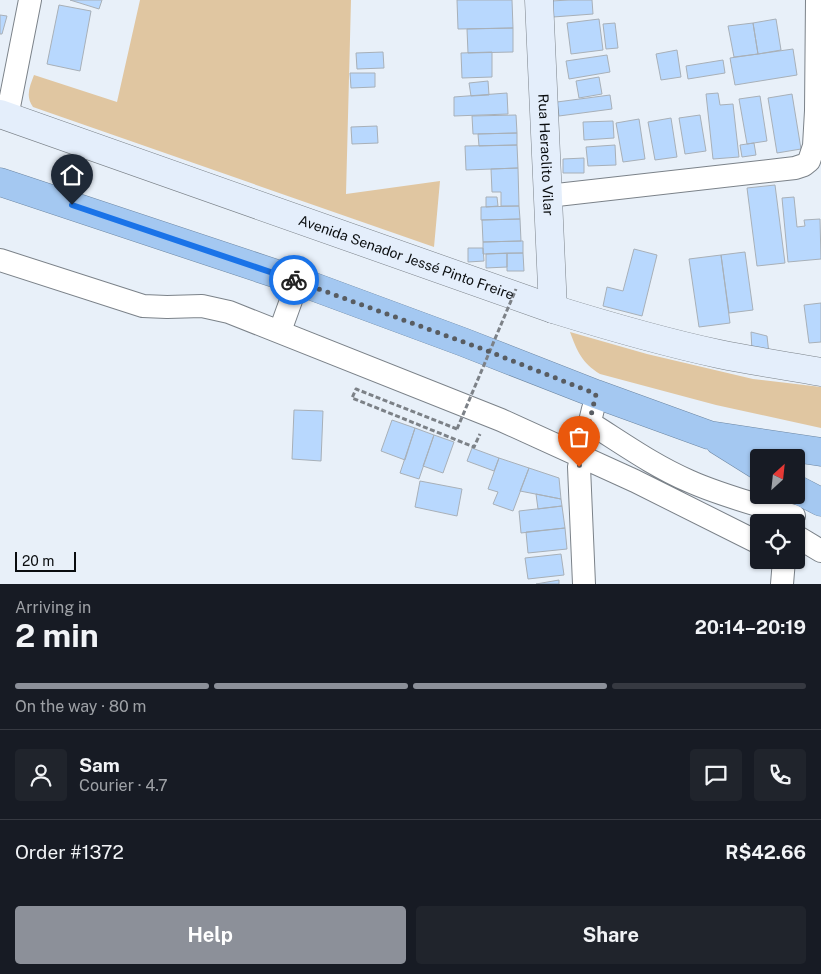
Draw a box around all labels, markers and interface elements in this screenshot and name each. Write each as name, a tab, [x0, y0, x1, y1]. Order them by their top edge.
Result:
street label: Rua Heraclito Vilar	[535, 94, 557, 216]
pin	[51, 154, 93, 205]
icon: home	[58, 161, 86, 189]
street label: Avenida Senador Jessé Pinto Freire	[297, 212, 516, 303]
courier	[269, 255, 319, 305]
icon: bike	[280, 266, 308, 294]
pin	[558, 416, 600, 467]
icon: bag	[565, 423, 593, 451]
north arrow	[750, 449, 805, 504]
map controls	[750, 449, 805, 569]
button: locate	[750, 514, 805, 569]
scale bar	[15, 549, 76, 572]
text: 20 m	[22, 553, 54, 569]
text: Arriving in	[15, 598, 91, 617]
text: 20:14–20:19	[695, 616, 806, 638]
text: 2 min	[15, 617, 99, 654]
text: On the way · 80 m	[15, 697, 146, 716]
button: person	[15, 749, 67, 801]
button: chat	[690, 749, 742, 801]
button: phone	[754, 749, 806, 801]
text: Sam	[79, 754, 120, 776]
text: Courier · 4.7	[79, 776, 168, 795]
text: Order #1372	[15, 841, 124, 863]
text: R$42.66	[725, 841, 806, 863]
button: Help	[15, 906, 406, 964]
button: Share	[416, 906, 806, 964]

